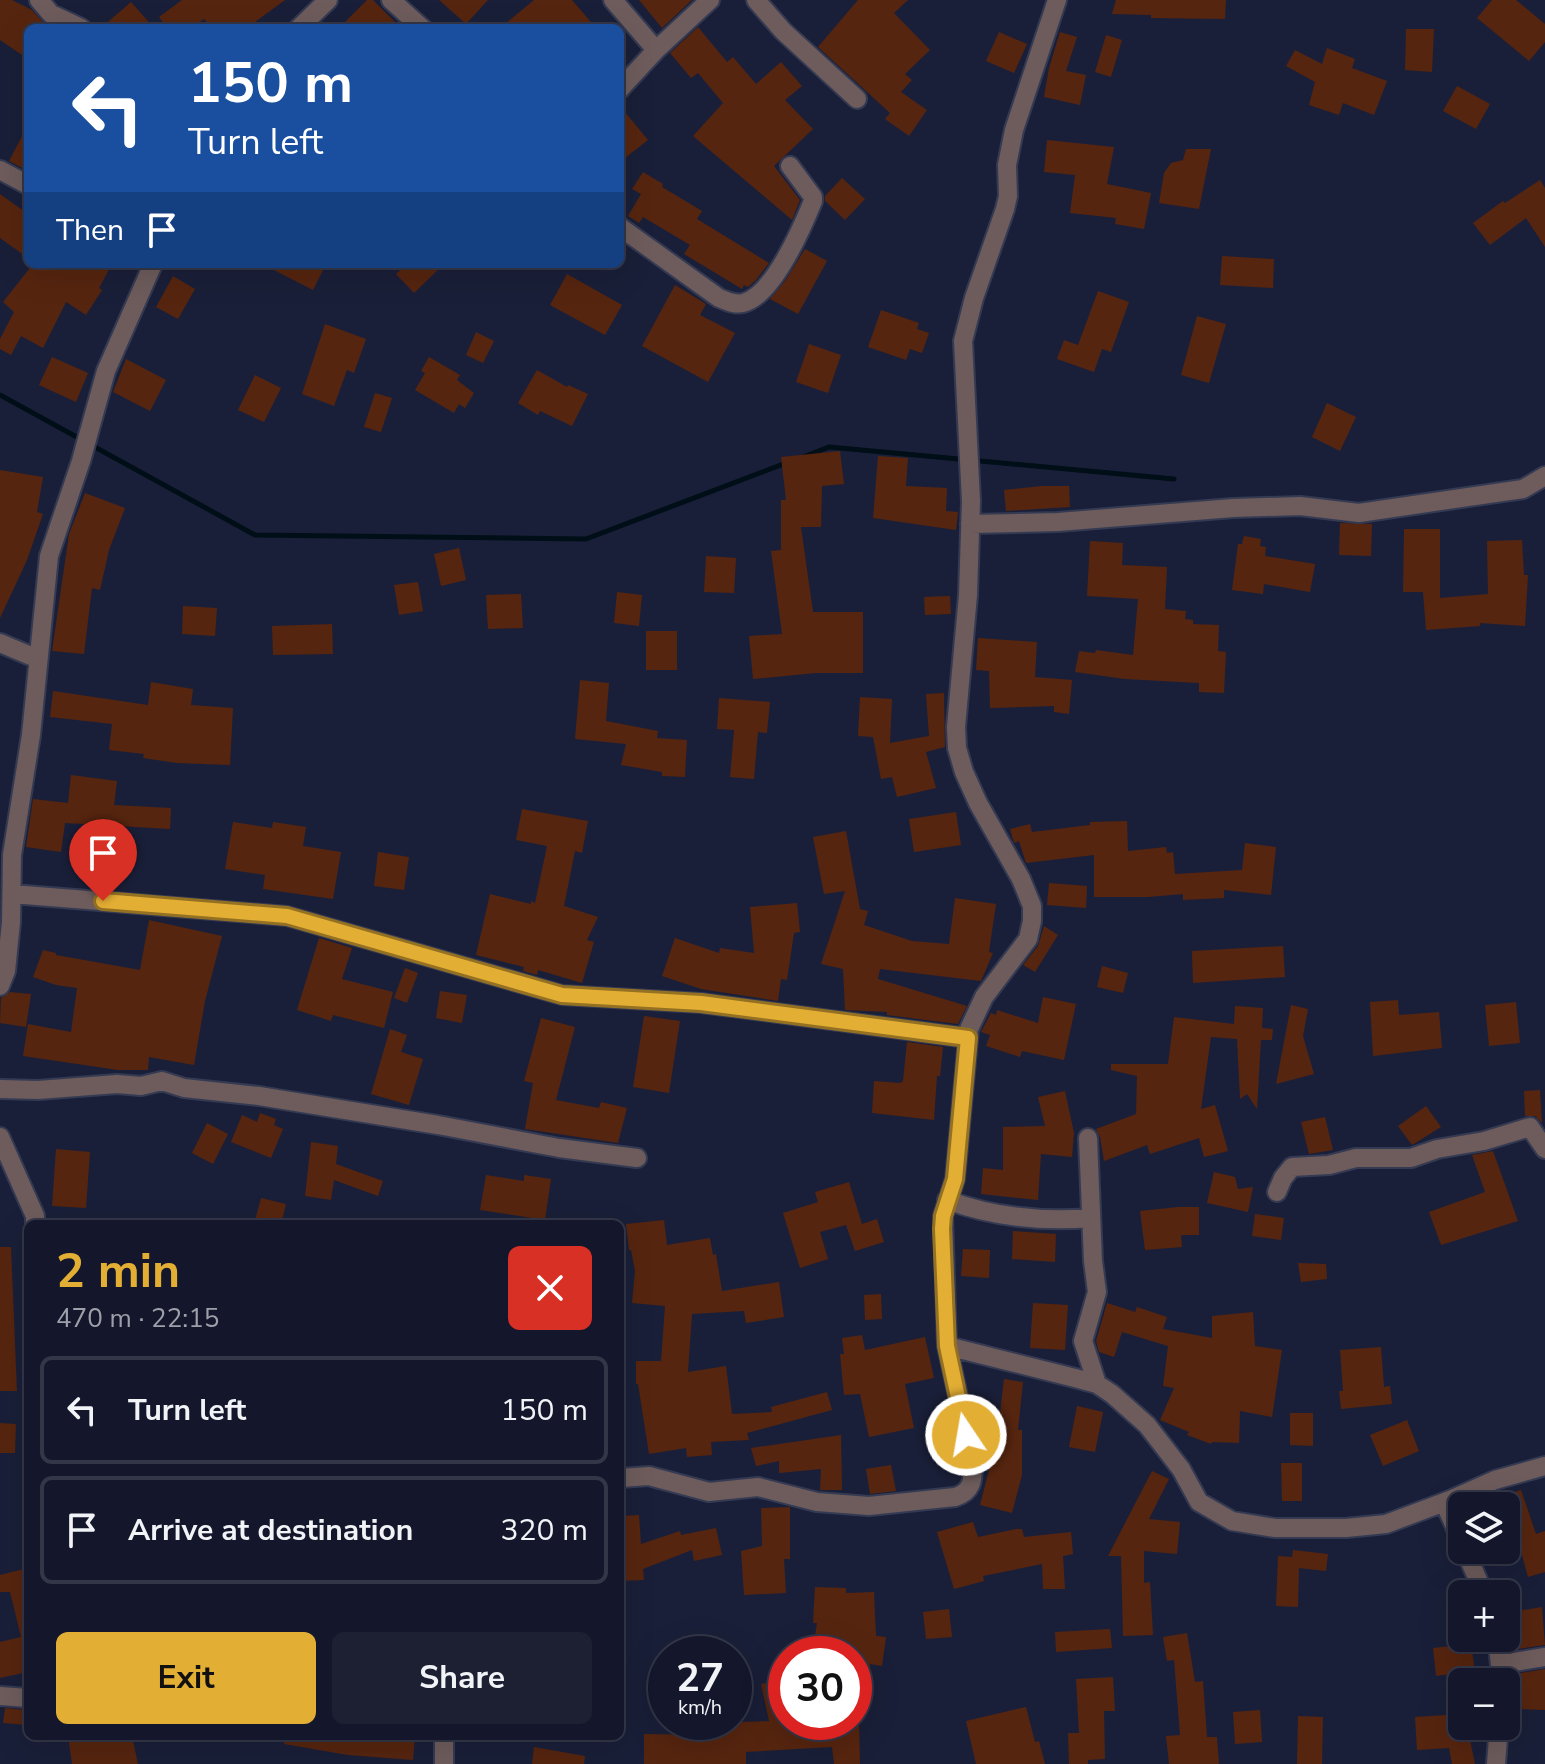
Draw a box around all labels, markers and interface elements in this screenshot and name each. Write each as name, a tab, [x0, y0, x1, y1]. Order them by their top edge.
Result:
text: 150 m	[188, 45, 353, 122]
icon: left	[56, 56, 160, 160]
text: Turn left	[188, 118, 323, 167]
icon: arrive	[140, 208, 184, 252]
text: Then	[56, 210, 124, 251]
pin	[69, 819, 137, 901]
icon: arrive	[81, 831, 125, 875]
text: 2 min	[56, 1238, 180, 1304]
button: close	[508, 1246, 592, 1330]
text: 470 m · 22:15	[56, 1301, 219, 1336]
icon: left	[60, 1388, 104, 1432]
text: Turn left	[128, 1390, 246, 1431]
text: 150 m	[501, 1390, 588, 1431]
position arrow	[924, 1393, 1008, 1477]
map controls	[1448, 1492, 1520, 1740]
button: layers	[1448, 1492, 1520, 1564]
icon: arrive	[60, 1508, 104, 1552]
text: Arrive at destination	[128, 1510, 413, 1551]
text: 320 m	[501, 1510, 588, 1551]
button: +	[1448, 1580, 1520, 1652]
button: Exit	[56, 1632, 316, 1724]
button: Share	[332, 1632, 592, 1724]
speed limit sign: 30	[768, 1636, 872, 1740]
text: 27	[676, 1651, 724, 1705]
button: −	[1448, 1668, 1520, 1740]
text: km/h	[678, 1694, 722, 1721]

